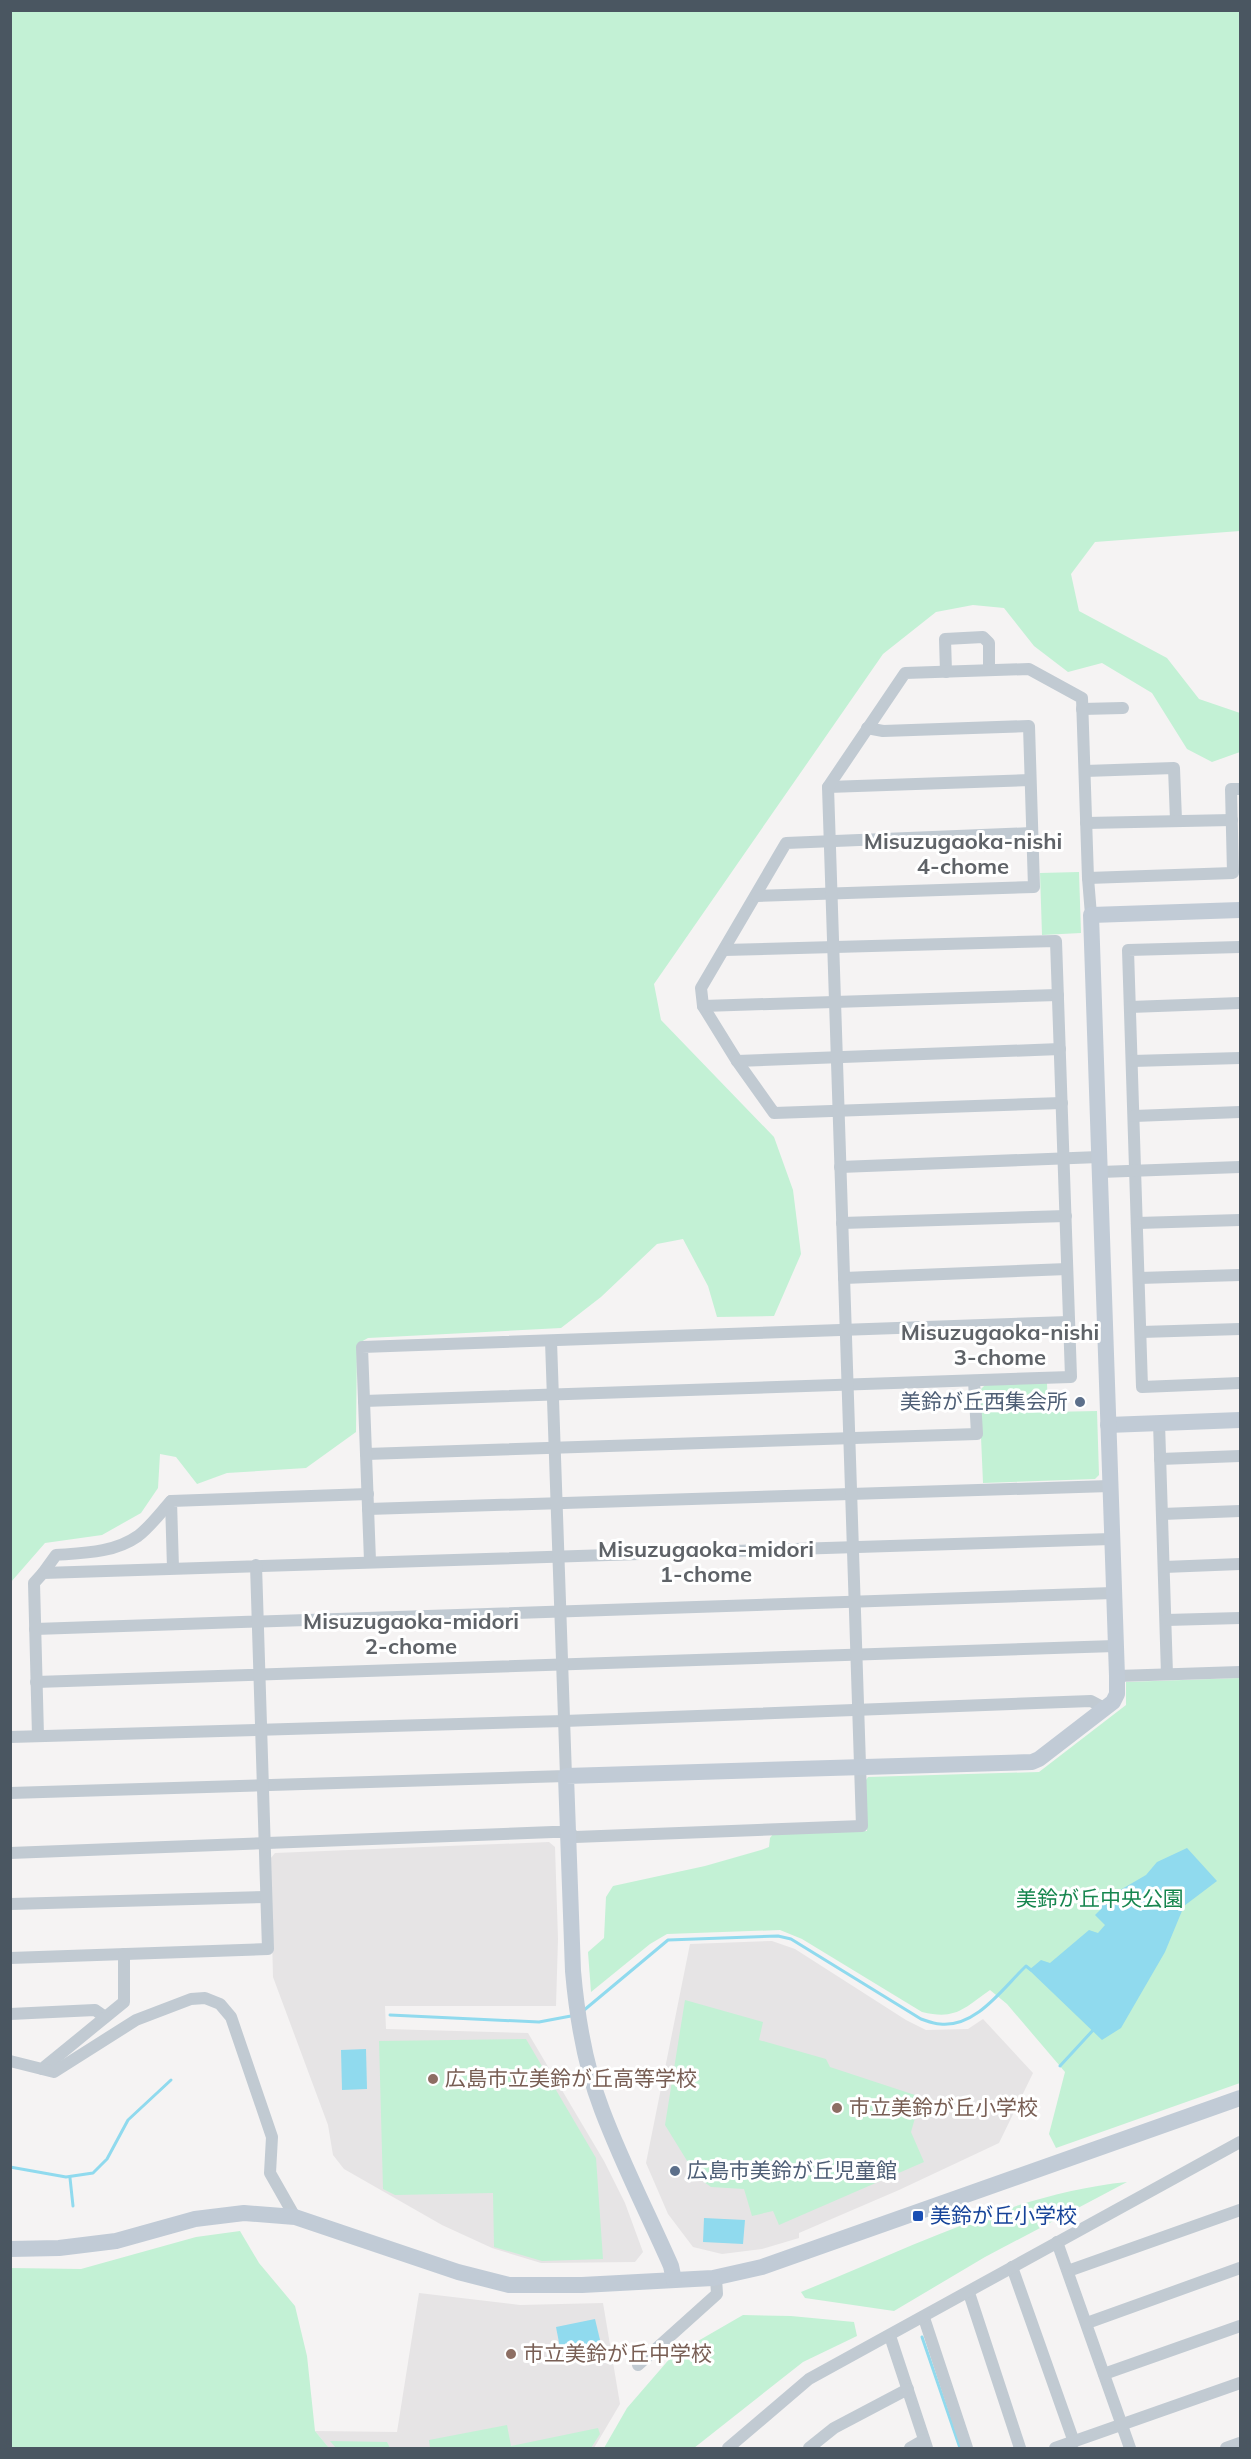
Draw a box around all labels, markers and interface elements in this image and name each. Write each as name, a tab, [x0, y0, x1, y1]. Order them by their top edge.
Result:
district label: Misuzugaoka-nishi 4-chome	[864, 827, 1062, 880]
district label: Misuzugaoka-nishi 3-chome	[901, 1318, 1099, 1371]
place label: 美鈴が丘西集会所	[900, 1388, 1068, 1414]
marker: 美鈴が丘西集会所	[1073, 1395, 1087, 1409]
district label: Misuzugaoka-midori 1-chome	[598, 1535, 814, 1588]
district label: Misuzugaoka-midori 2-chome	[303, 1607, 519, 1660]
park label: 美鈴が丘中央公園	[1016, 1885, 1184, 1911]
place label: 広島市立美鈴が丘高等学校	[445, 2065, 697, 2091]
marker: 広島市立美鈴が丘高等学校	[426, 2072, 440, 2086]
place label: 市立美鈴が丘小学校	[849, 2094, 1038, 2120]
marker: 市立美鈴が丘小学校	[830, 2101, 844, 2115]
place label: 広島市美鈴が丘児童館	[687, 2157, 897, 2183]
marker: 広島市美鈴が丘児童館	[668, 2164, 682, 2178]
place label: 美鈴が丘小学校	[930, 2202, 1077, 2228]
marker: 美鈴が丘小学校	[911, 2209, 925, 2223]
place label: 市立美鈴が丘中学校	[523, 2340, 712, 2366]
marker: 市立美鈴が丘中学校	[504, 2347, 518, 2361]

